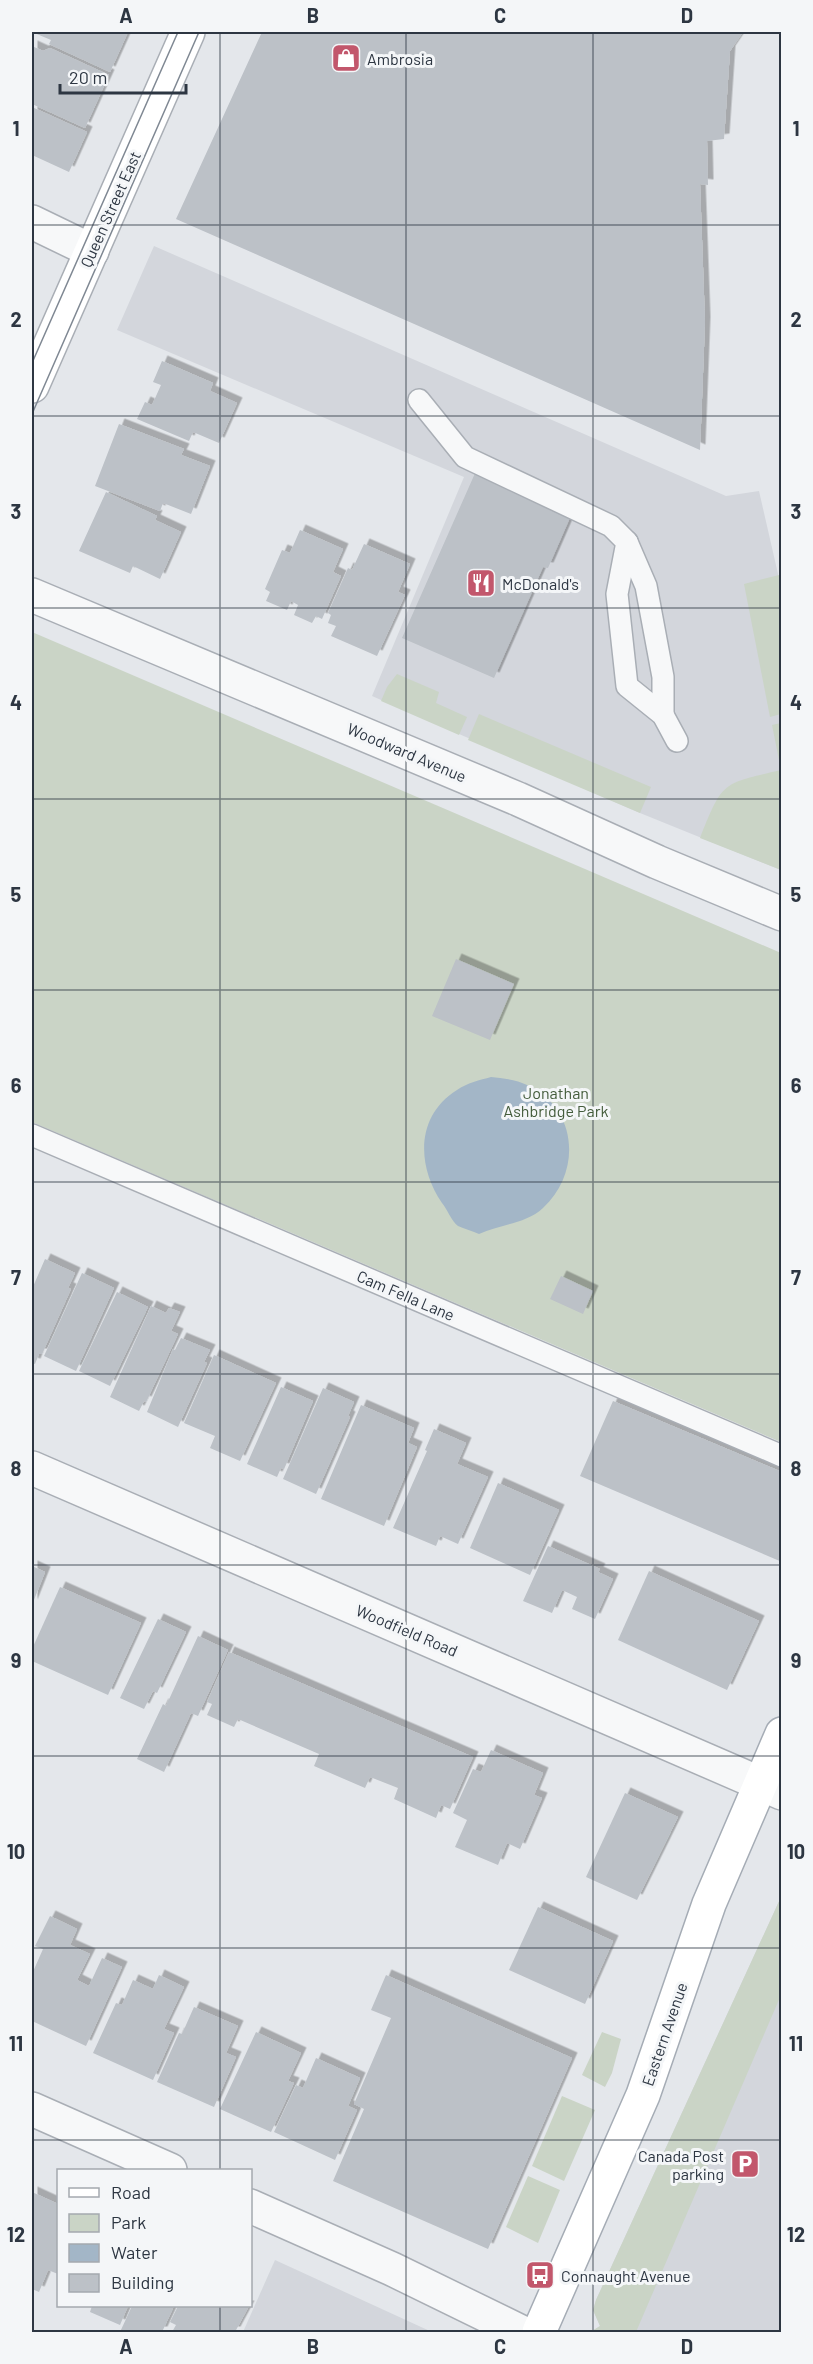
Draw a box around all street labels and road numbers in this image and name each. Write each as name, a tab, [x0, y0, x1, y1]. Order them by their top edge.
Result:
street label: Queen Street East	[76, 148, 144, 270]
street label: Woodward Avenue	[345, 718, 469, 786]
street label: Cam Fella Lane	[354, 1266, 458, 1324]
street label: Woodfield Road	[353, 1600, 461, 1660]
street label: Eastern Avenue	[637, 1980, 691, 2088]

